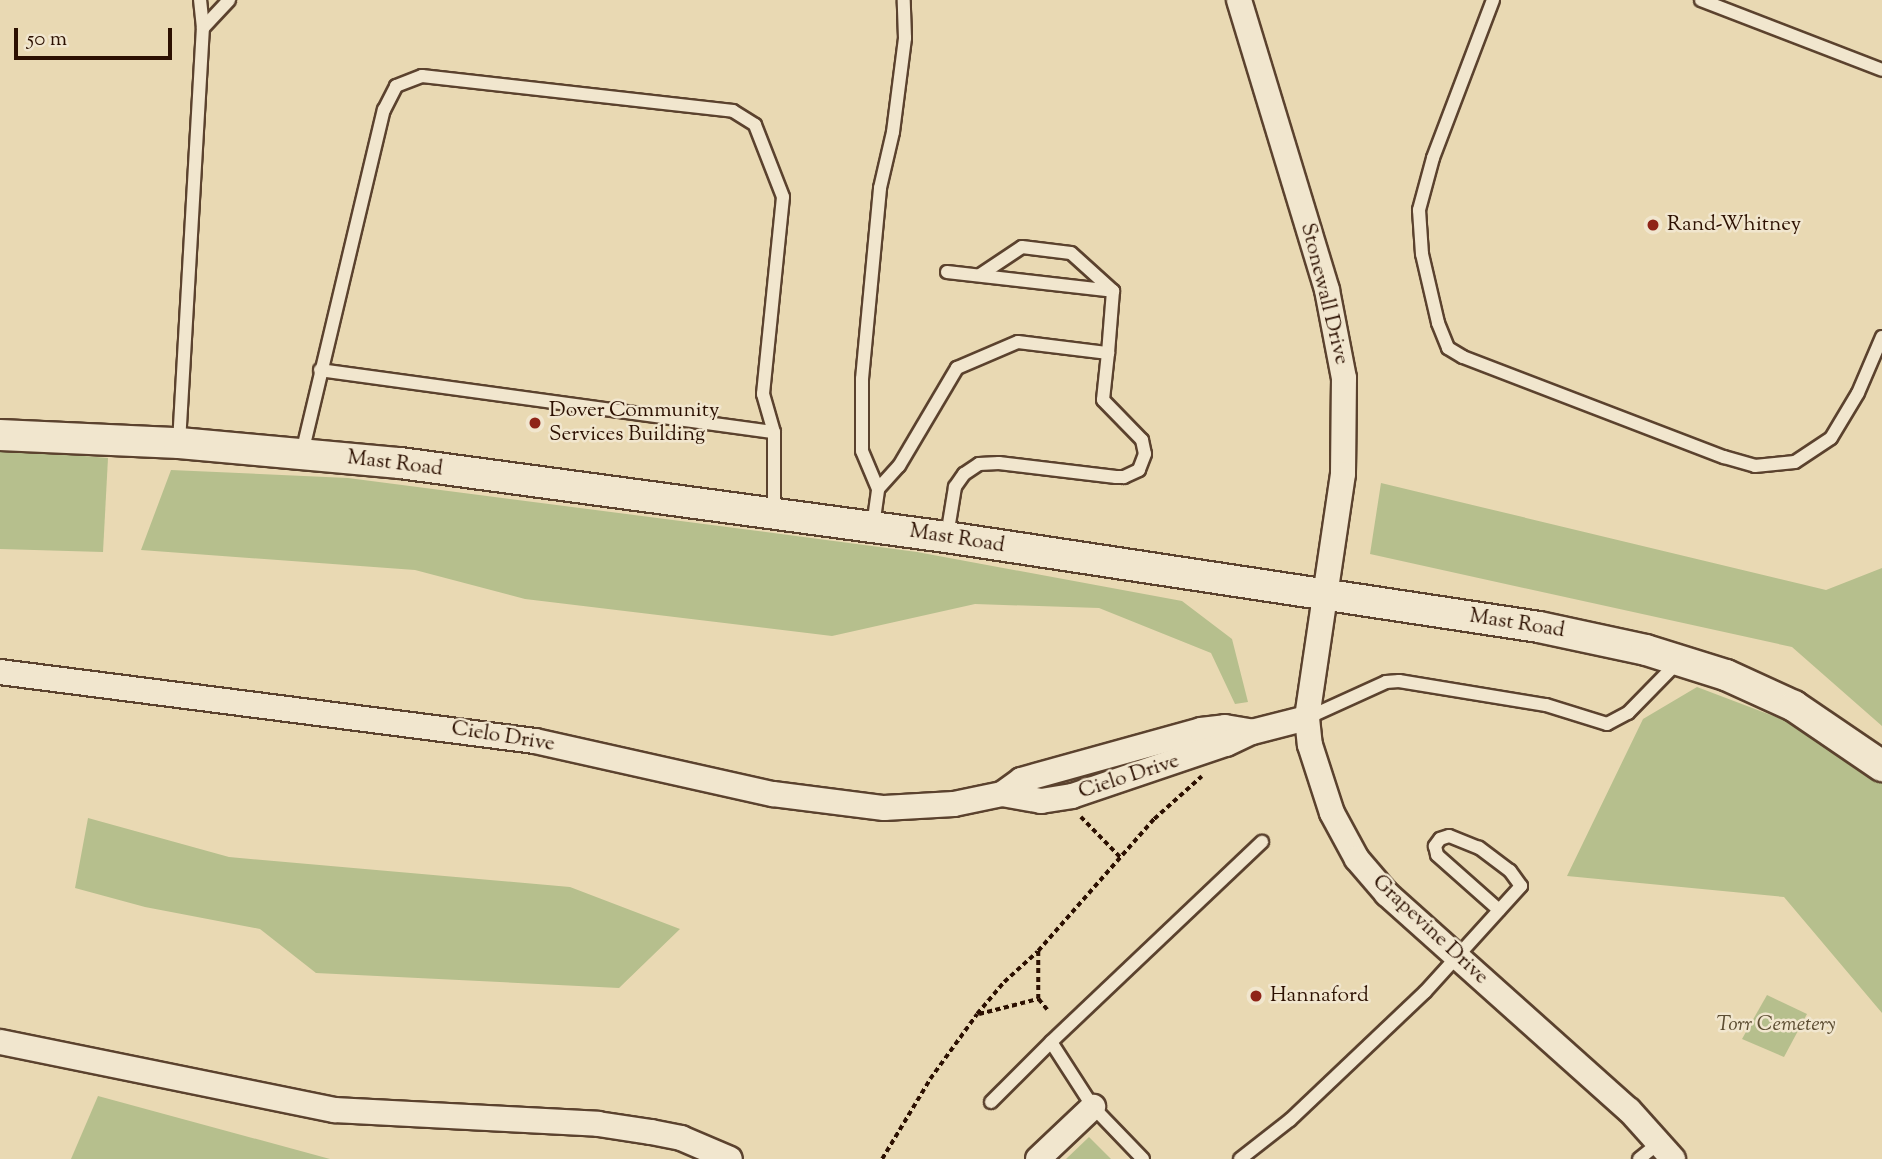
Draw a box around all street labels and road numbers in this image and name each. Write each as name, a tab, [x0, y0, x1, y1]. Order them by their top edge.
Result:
street label: Stonewall Drive	[1294, 221, 1354, 367]
street label: Mast Road	[346, 446, 444, 482]
street label: Mast Road	[908, 519, 1006, 559]
street label: Mast Road	[1468, 604, 1566, 644]
street label: Cielo Drive	[450, 716, 556, 758]
street label: Cielo Drive	[1076, 749, 1182, 805]
street label: Grapevine Drive	[1367, 870, 1493, 990]

